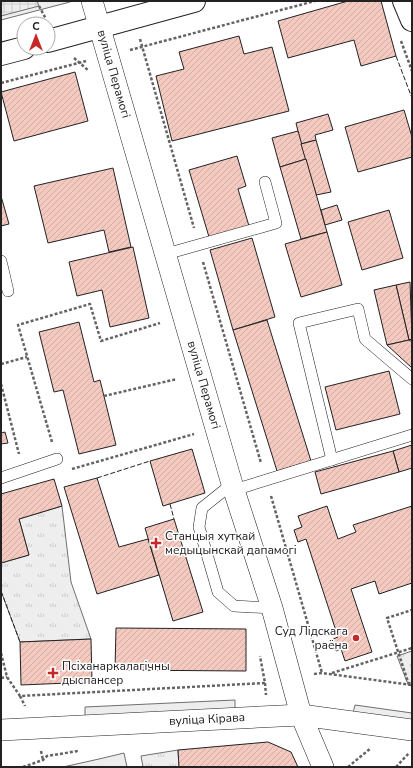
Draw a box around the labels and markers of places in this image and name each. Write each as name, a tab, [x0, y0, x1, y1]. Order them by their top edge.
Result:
place label: Станцыя хуткай медыцынскай дапамогі	[165, 528, 297, 558]
marker: Станцыя хуткай медыцынскай дапамогі	[150, 537, 162, 549]
place label: Суд Лідскага раёна	[275, 623, 348, 653]
marker: Суд Лідскага раёна	[351, 633, 361, 643]
place label: Псіханаркалагічны дыспансер	[62, 658, 170, 688]
marker: Псіханаркалагічны дыспансер	[47, 667, 59, 679]

